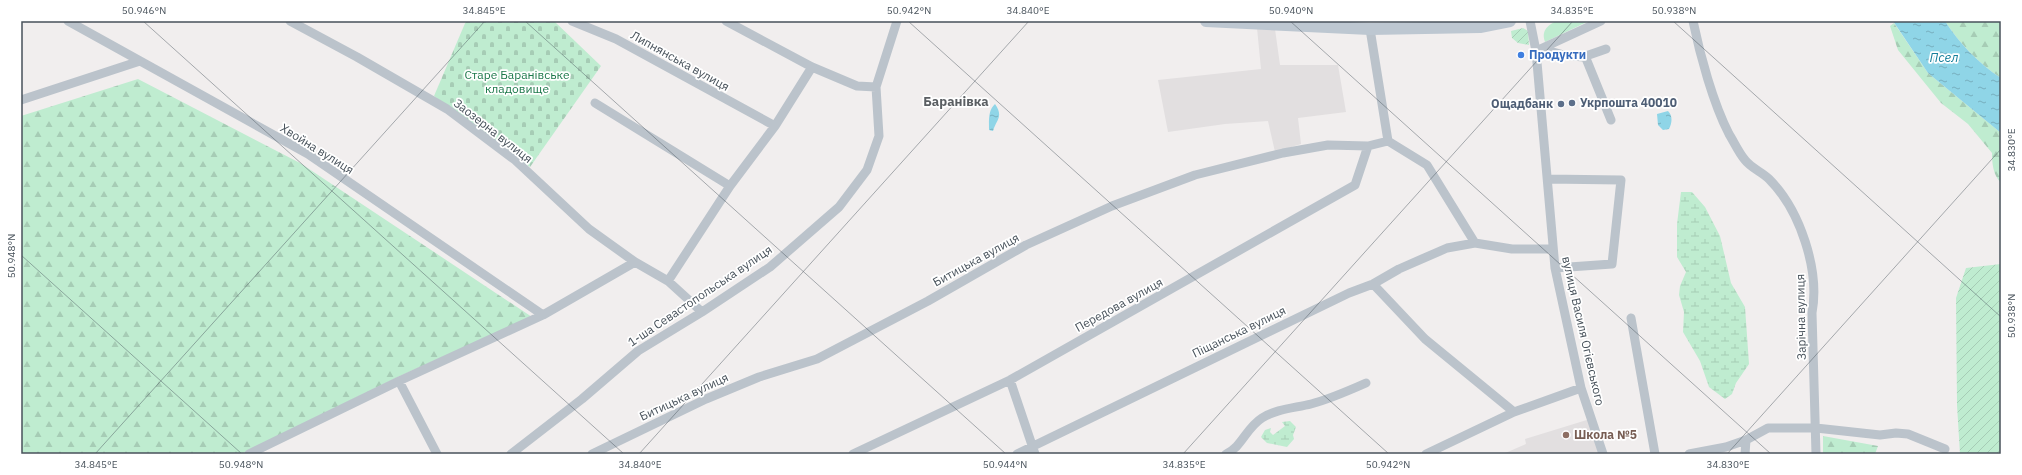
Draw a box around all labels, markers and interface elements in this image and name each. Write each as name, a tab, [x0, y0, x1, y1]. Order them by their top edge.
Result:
text: 50.946°N	[122, 4, 166, 17]
text: 34.845°E	[462, 4, 506, 17]
text: 50.942°N	[887, 4, 931, 17]
text: 34.840°E	[1006, 4, 1050, 17]
text: 50.940°N	[1269, 4, 1313, 17]
text: 34.835°E	[1550, 4, 1594, 17]
text: 50.938°N	[1652, 4, 1696, 17]
street label: Липнянська вулиця	[628, 27, 732, 94]
place label: Продукти	[1529, 47, 1586, 62]
water label: Псел	[1930, 49, 1958, 66]
marker: Продукти	[1516, 50, 1526, 60]
park label: Старе Баранівське кладовище	[464, 67, 570, 96]
district label: Баранівка	[923, 93, 989, 110]
street label: Заозерна вулиця	[451, 95, 536, 166]
place label: Укрпошта 40010	[1580, 95, 1677, 110]
place label: Ощадбанк	[1491, 96, 1553, 111]
marker: Укрпошта 40010	[1567, 98, 1577, 108]
marker: Ощадбанк	[1556, 99, 1566, 109]
street label: Хвойна вулиця	[278, 120, 357, 177]
text: 34.830°E	[2005, 128, 2018, 172]
street label: Битицька вулиця	[930, 230, 1022, 289]
text: 50.948°N	[5, 234, 18, 278]
street label: 1-ша Севастопольська вулиця	[625, 242, 775, 350]
street label: вулиця Василя Огієвського	[1559, 255, 1608, 407]
street label: Передова вулиця	[1072, 274, 1165, 335]
street label: Зарічна вулиця	[1792, 274, 1809, 360]
text: 50.938°N	[2005, 294, 2018, 338]
street label: Піщанська вулиця	[1189, 302, 1288, 361]
street label: Битицька вулиця	[637, 369, 731, 424]
place label: Школа №5	[1574, 427, 1637, 442]
marker: Школа №5	[1561, 430, 1571, 440]
text: 34.845°E	[74, 458, 118, 471]
text: 50.948°N	[219, 458, 263, 471]
text: 34.840°E	[618, 458, 662, 471]
text: 50.944°N	[983, 458, 1027, 471]
text: 34.835°E	[1162, 458, 1206, 471]
text: 50.942°N	[1366, 458, 1410, 471]
text: 34.830°E	[1706, 458, 1750, 471]

